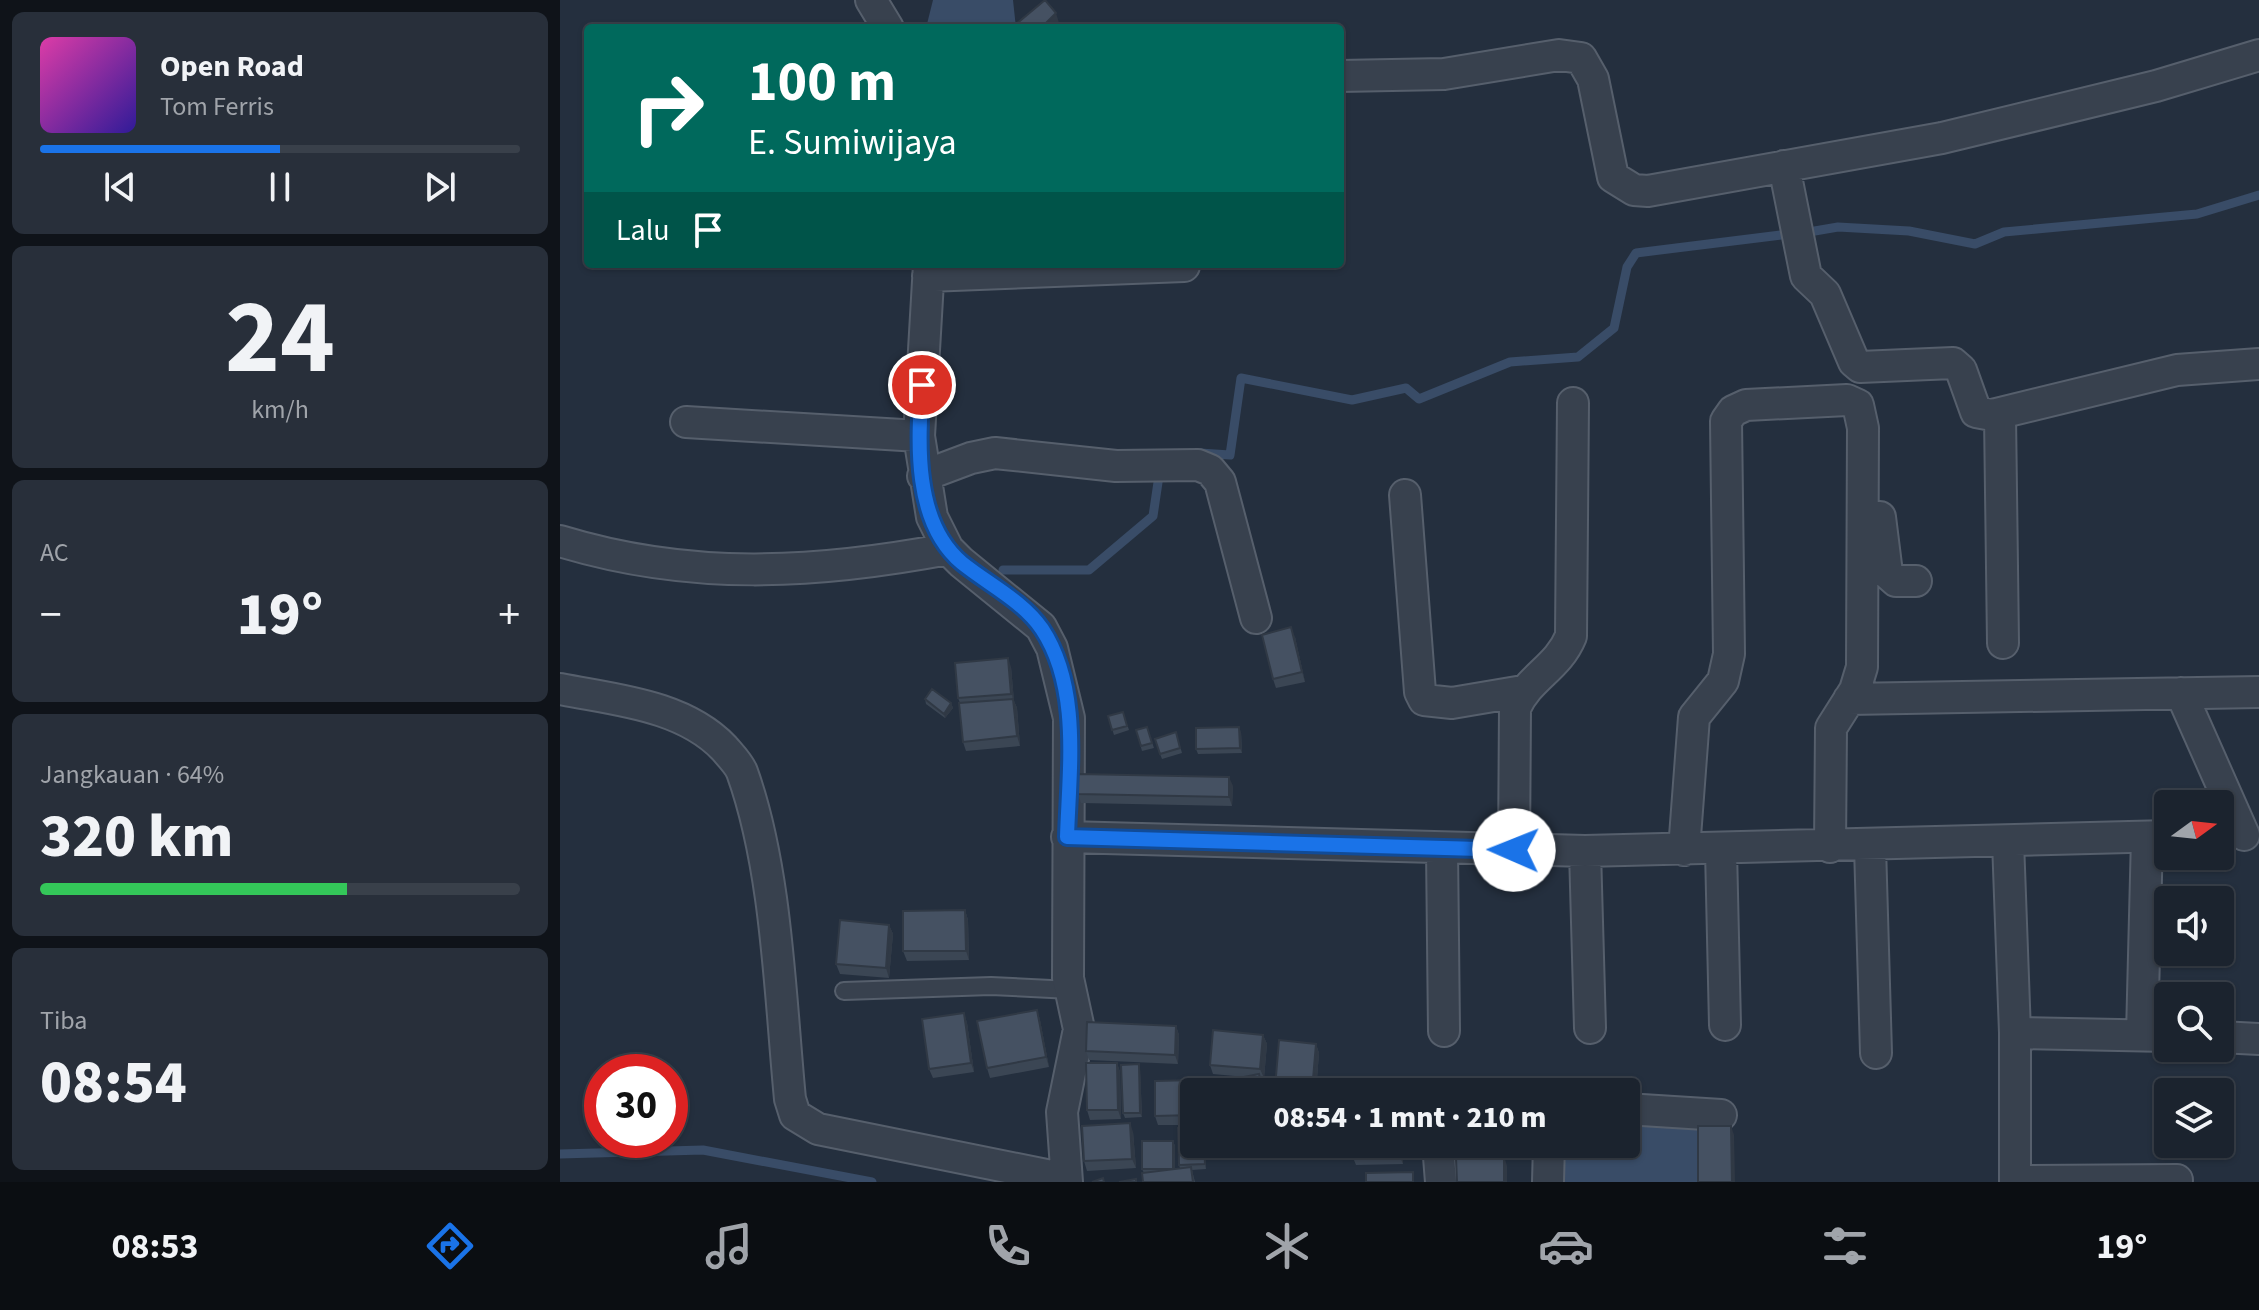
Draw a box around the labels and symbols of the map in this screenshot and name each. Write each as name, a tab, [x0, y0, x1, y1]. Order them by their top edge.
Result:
pin	[888, 351, 956, 419]
north arrow	[2154, 790, 2234, 870]
position arrow	[1472, 808, 1556, 892]
speed limit sign: 30	[584, 1054, 688, 1158]

